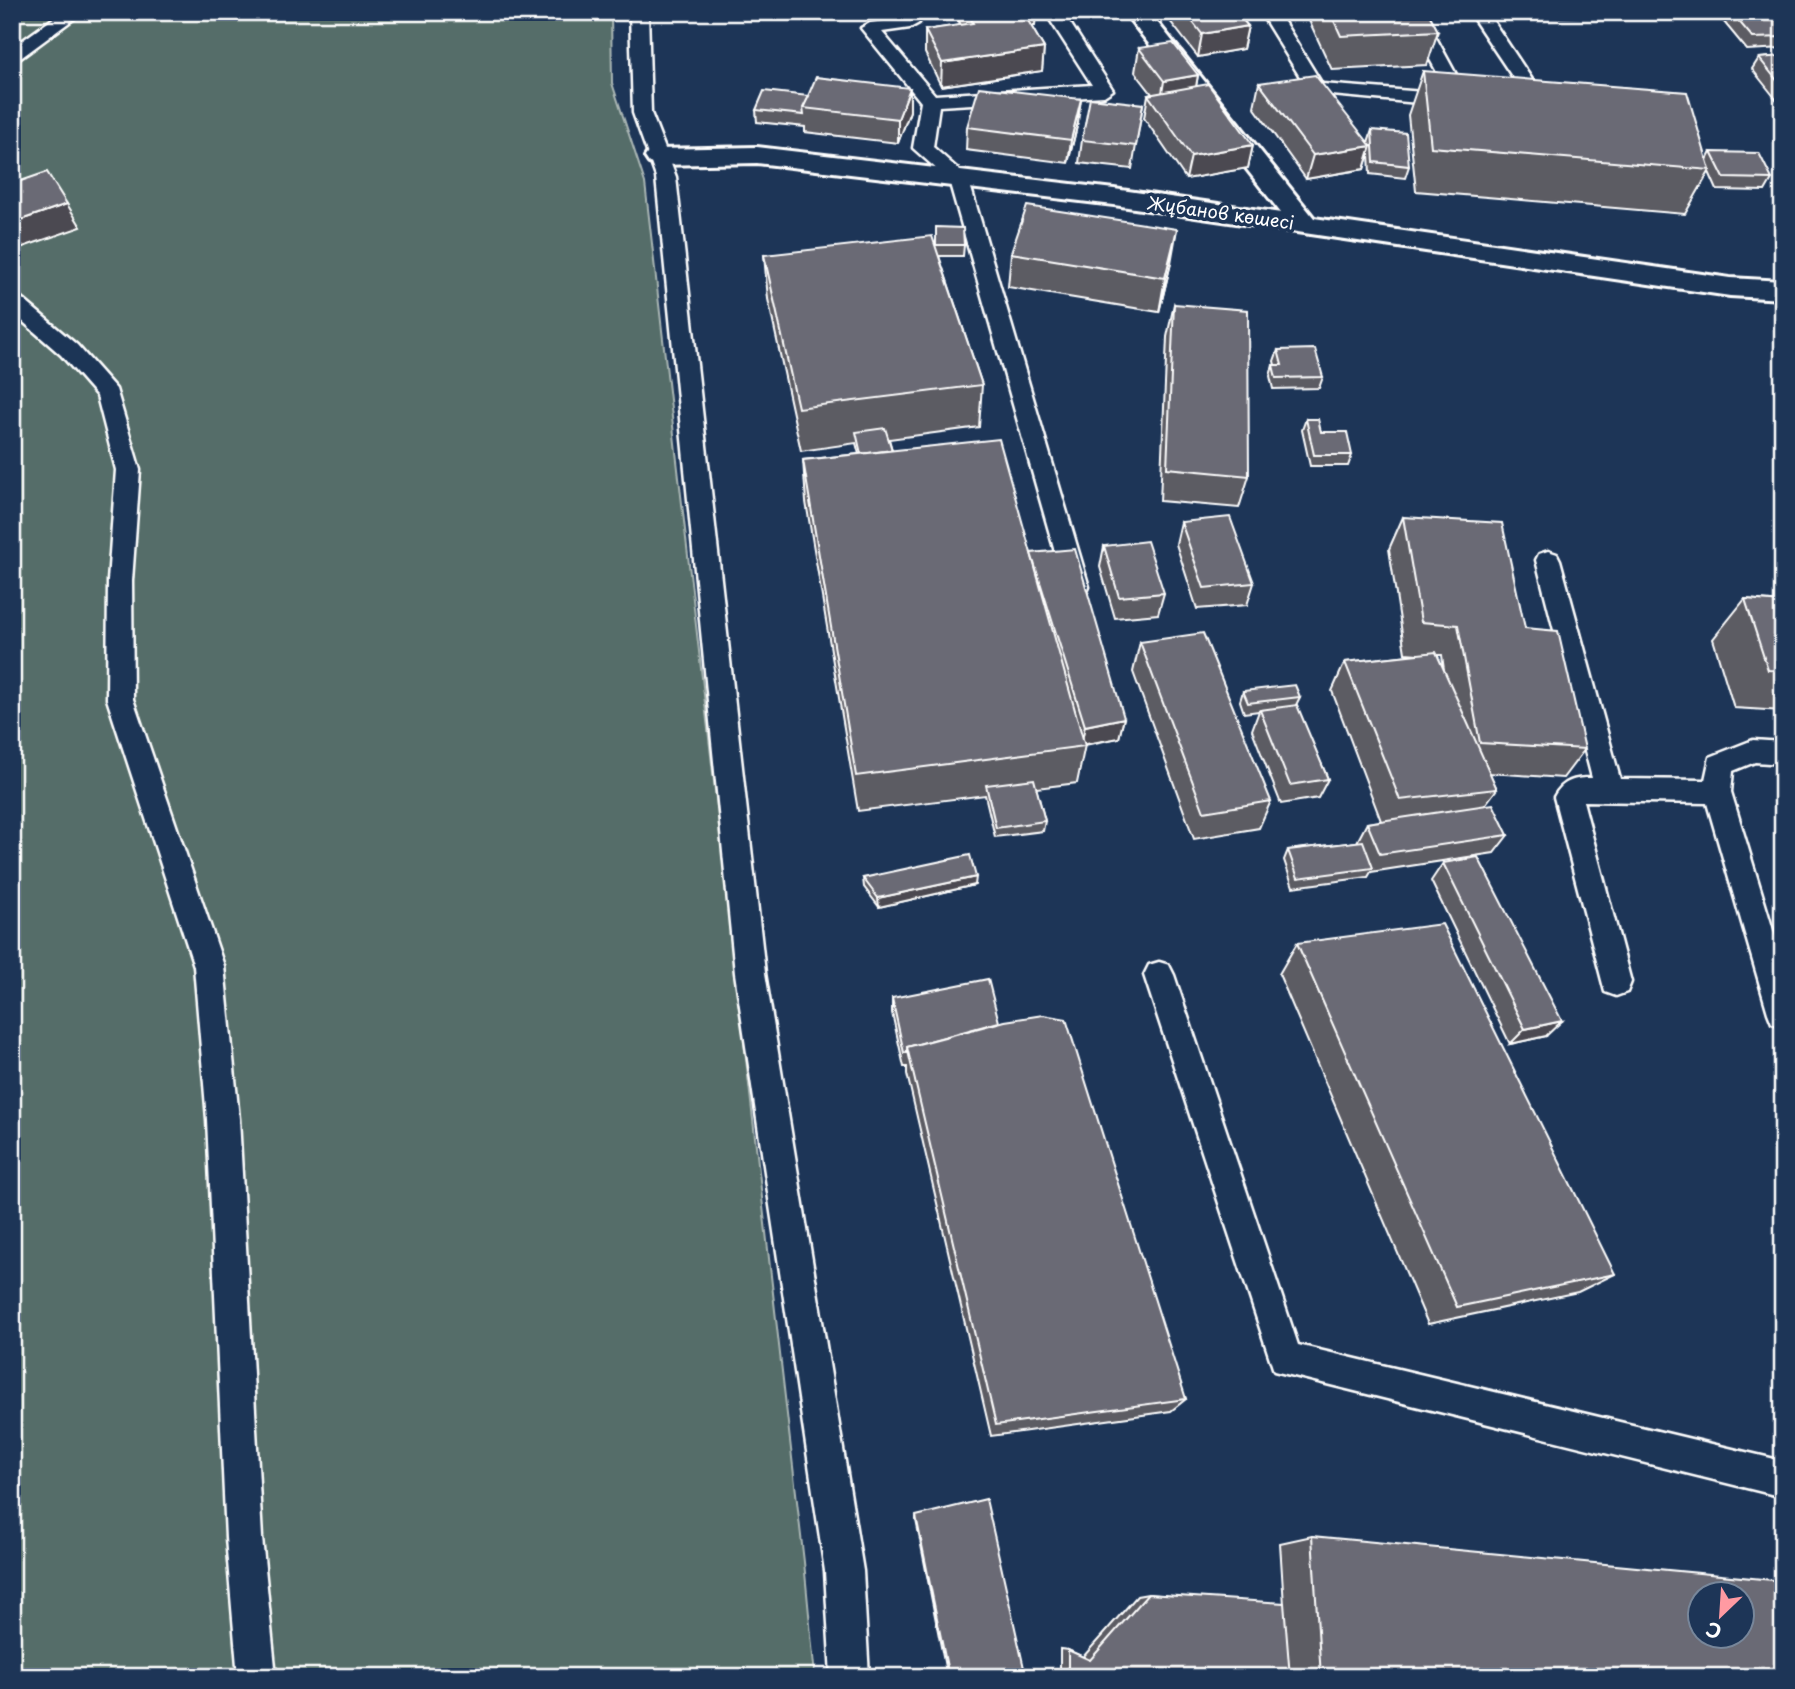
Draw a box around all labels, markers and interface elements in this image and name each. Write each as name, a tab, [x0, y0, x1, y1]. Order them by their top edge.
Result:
street label: Жұбанов көшесі	[1146, 188, 1296, 236]
north arrow	[1686, 1580, 1756, 1650]
text: С	[1701, 1616, 1726, 1647]

